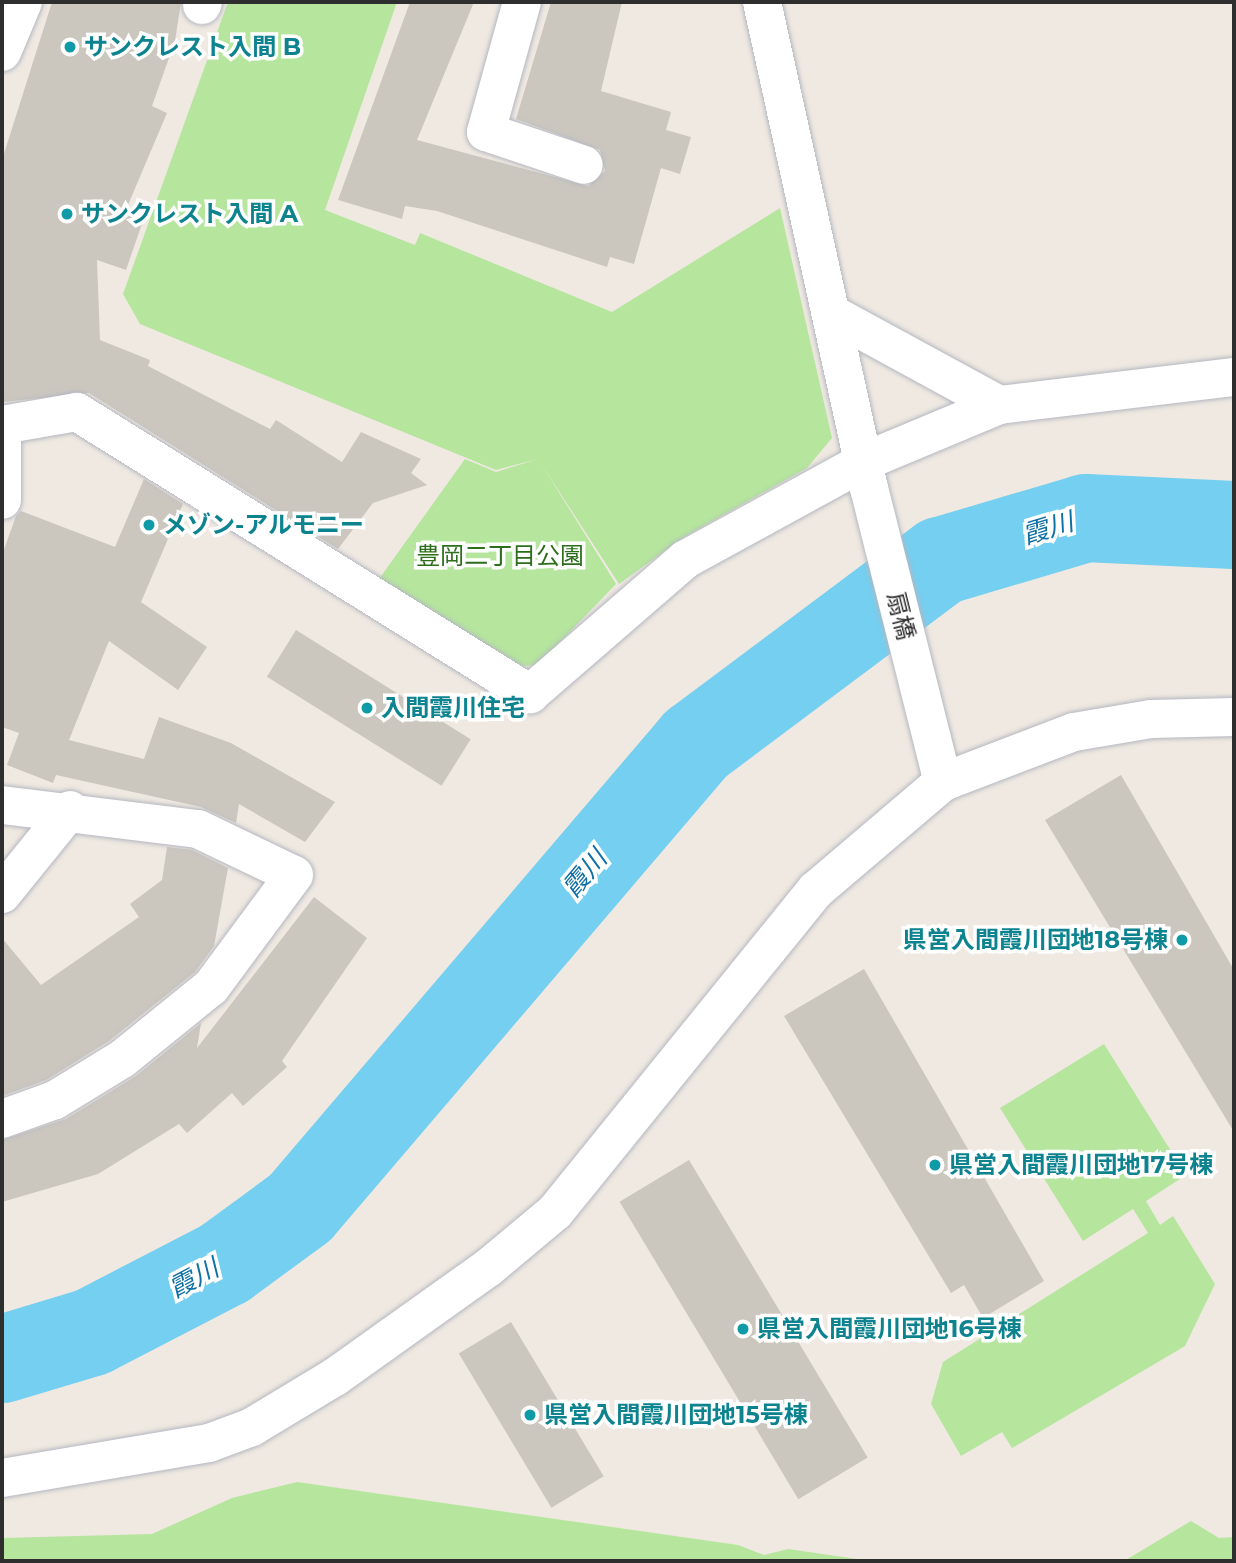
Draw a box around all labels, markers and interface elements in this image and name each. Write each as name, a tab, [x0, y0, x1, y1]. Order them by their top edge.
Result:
place label: サンクレスト入間 B	[84, 33, 301, 61]
marker: サンクレスト入間 B	[62, 39, 78, 55]
place label: サンクレスト入間 A	[81, 200, 298, 228]
marker: サンクレスト入間 A	[59, 206, 75, 222]
water label: 霞川	[1019, 506, 1077, 552]
place label: メゾン-アルモニー	[163, 511, 364, 539]
marker: メゾン-アルモニー	[141, 517, 157, 533]
park label: 豊岡二丁目公園	[416, 542, 584, 570]
street label: 扇橋	[881, 589, 921, 643]
place label: 入間霞川住宅	[381, 694, 525, 722]
marker: 入間霞川住宅	[359, 700, 375, 716]
water label: 霞川	[556, 844, 614, 904]
place label: 県営入間霞川団地18号棟	[903, 926, 1168, 954]
marker: 県営入間霞川団地18号棟	[1174, 932, 1190, 948]
place label: 県営入間霞川団地17号棟	[949, 1151, 1213, 1179]
marker: 県営入間霞川団地17号棟	[927, 1157, 943, 1173]
water label: 霞川	[164, 1253, 224, 1305]
place label: 県営入間霞川団地16号棟	[757, 1315, 1022, 1343]
marker: 県営入間霞川団地16号棟	[735, 1321, 751, 1337]
place label: 県営入間霞川団地15号棟	[544, 1401, 808, 1429]
marker: 県営入間霞川団地15号棟	[522, 1407, 538, 1423]

